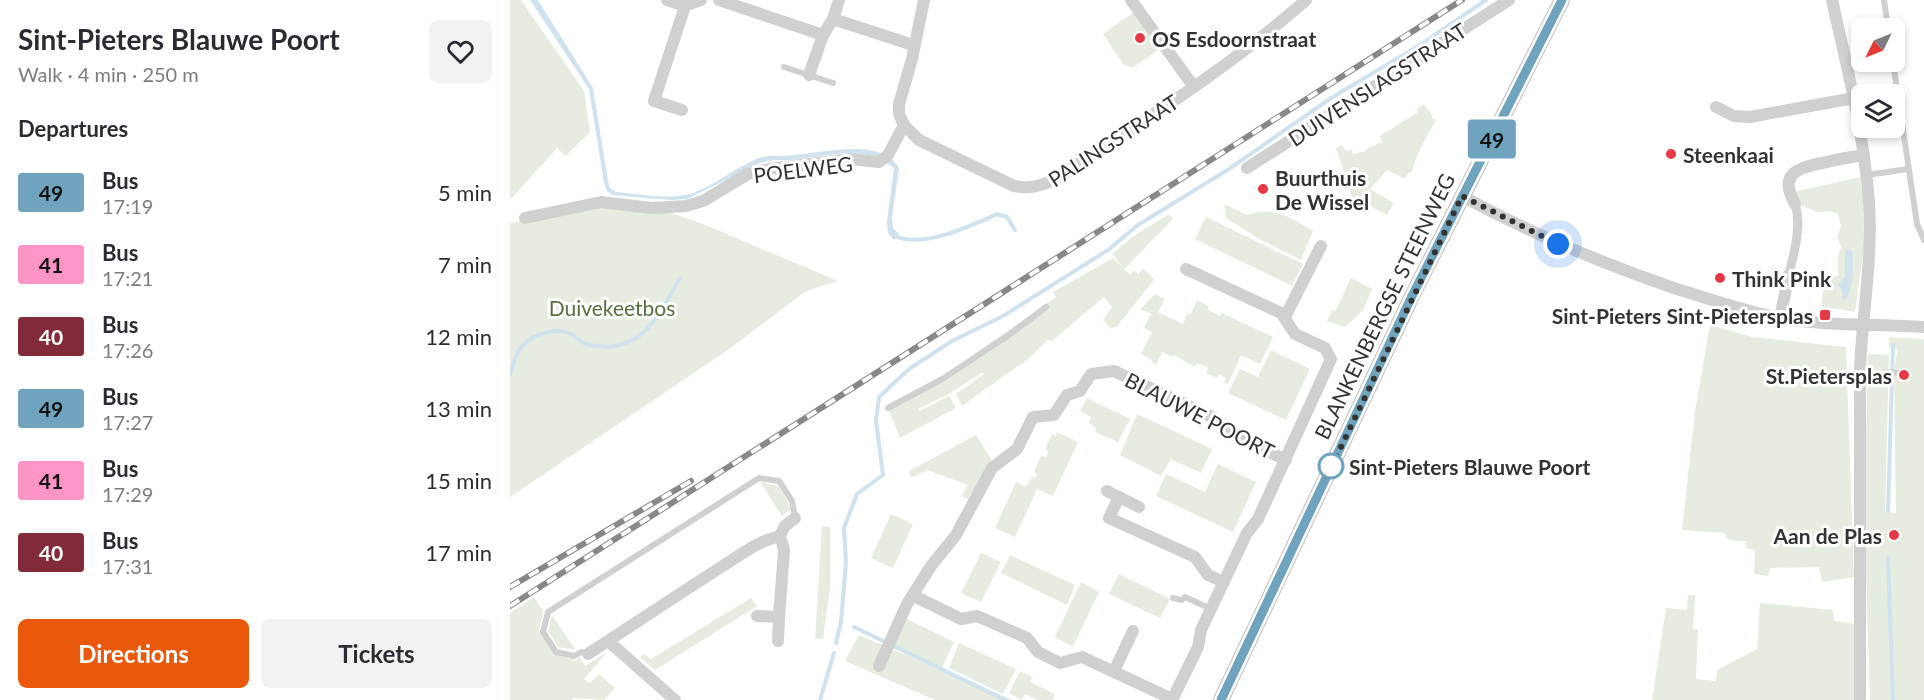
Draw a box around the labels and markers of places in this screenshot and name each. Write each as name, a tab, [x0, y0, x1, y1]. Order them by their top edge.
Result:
place label: OS Esdoornstraat	[1152, 26, 1316, 51]
marker: OS Esdoornstraat	[1133, 31, 1147, 45]
place label: Steenkaai	[1683, 142, 1774, 167]
marker: Steenkaai	[1664, 147, 1678, 161]
place label: Buurthuis De Wissel	[1275, 165, 1369, 214]
marker: Buurthuis De Wissel	[1256, 182, 1270, 196]
place label: Think Pink	[1732, 266, 1832, 291]
marker: Think Pink	[1713, 271, 1727, 285]
place label: Sint-Pieters Sint-Pietersplas	[1552, 303, 1813, 328]
marker: Sint-Pieters Sint-Pietersplas	[1818, 308, 1832, 322]
place label: St.Pietersplas	[1766, 363, 1892, 388]
marker: St.Pietersplas	[1897, 368, 1911, 382]
marker: Sint-Pieters Blauwe Poort	[1318, 453, 1344, 479]
place label: Sint-Pieters Blauwe Poort	[1349, 454, 1590, 479]
place label: Aan de Plas	[1773, 523, 1882, 548]
marker: Aan de Plas	[1887, 528, 1901, 542]

